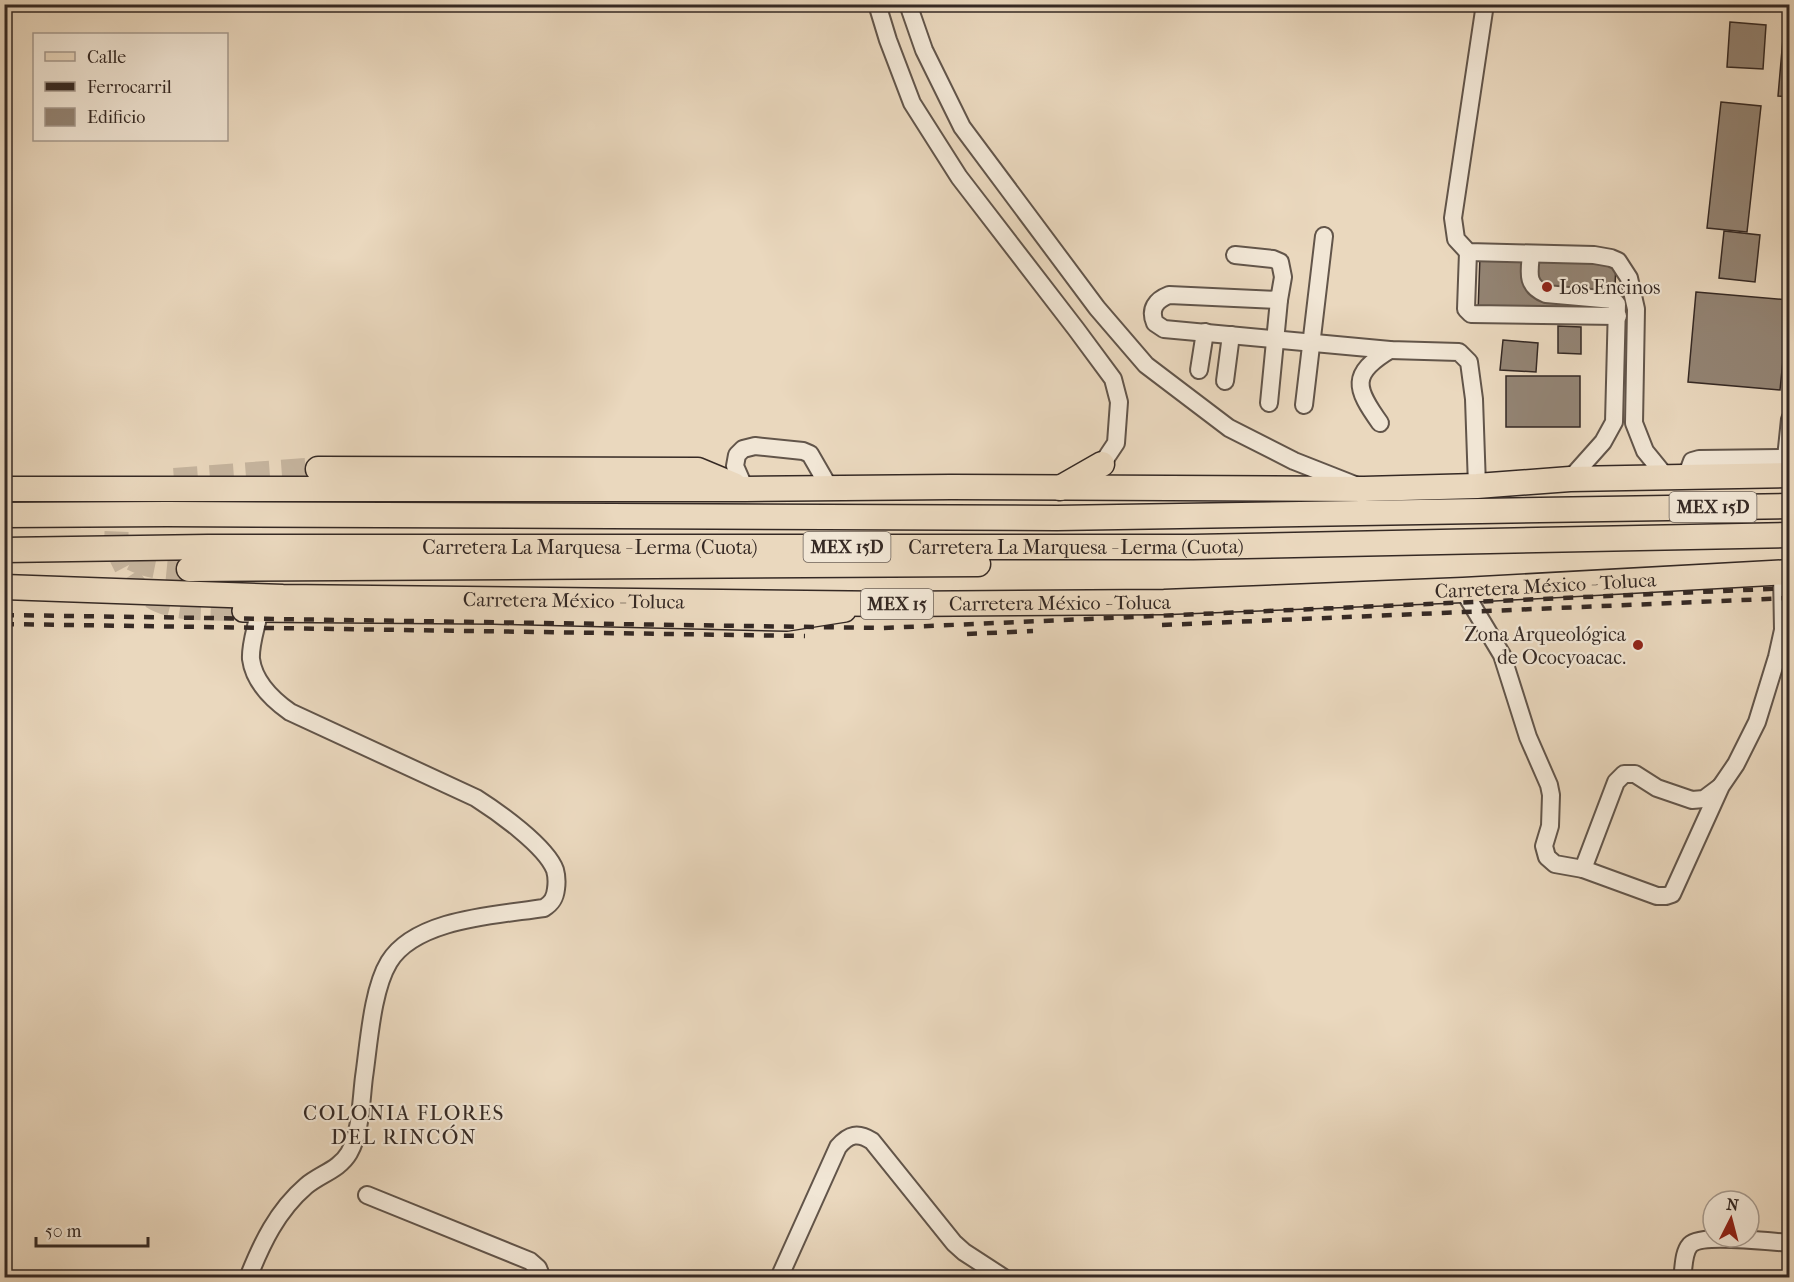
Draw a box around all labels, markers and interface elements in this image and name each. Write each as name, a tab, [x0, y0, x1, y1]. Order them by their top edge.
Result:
legend	[33, 33, 228, 141]
text: Calle	[87, 47, 126, 68]
text: Ferrocarril	[87, 77, 172, 98]
text: Edificio	[87, 107, 145, 128]
place label: Los Encinos	[1559, 276, 1660, 299]
marker: Los Encinos	[1540, 280, 1554, 294]
road number: MEX 15D	[1670, 492, 1756, 522]
road number: MEX 15D	[804, 532, 890, 562]
street label: Carretera La Marquesa - Lerma (Cuota)	[908, 535, 1244, 559]
street label: Carretera La Marquesa - Lerma (Cuota)	[422, 536, 758, 559]
street label: Carretera México - Toluca	[1434, 568, 1658, 603]
street label: Carretera México - Toluca	[463, 588, 686, 614]
road number: MEX 15	[861, 589, 933, 619]
street label: Carretera México - Toluca	[949, 591, 1172, 616]
place label: Zona Arqueológica de Ococyoacac.	[1464, 623, 1627, 669]
marker: Zona Arqueológica de Ococyoacac.	[1631, 638, 1645, 652]
district label: COLONIA FLORES DEL RINCÓN	[303, 1101, 505, 1149]
north arrow	[1701, 1189, 1761, 1249]
text: N	[1725, 1194, 1740, 1215]
scale bar	[36, 1210, 148, 1248]
text: 50 m	[45, 1221, 82, 1242]

